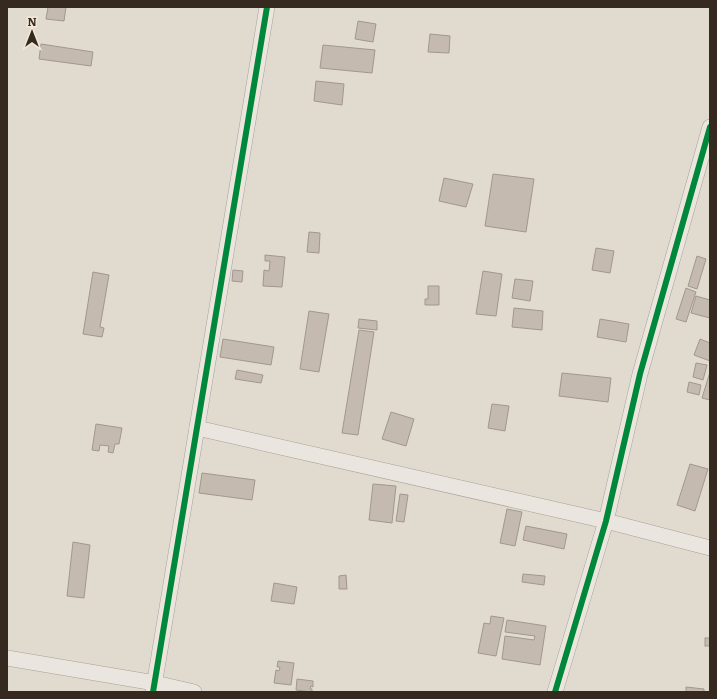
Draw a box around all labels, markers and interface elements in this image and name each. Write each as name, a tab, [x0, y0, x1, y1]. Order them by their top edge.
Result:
north arrow	[12, 12, 52, 52]
text: N	[27, 13, 37, 29]

